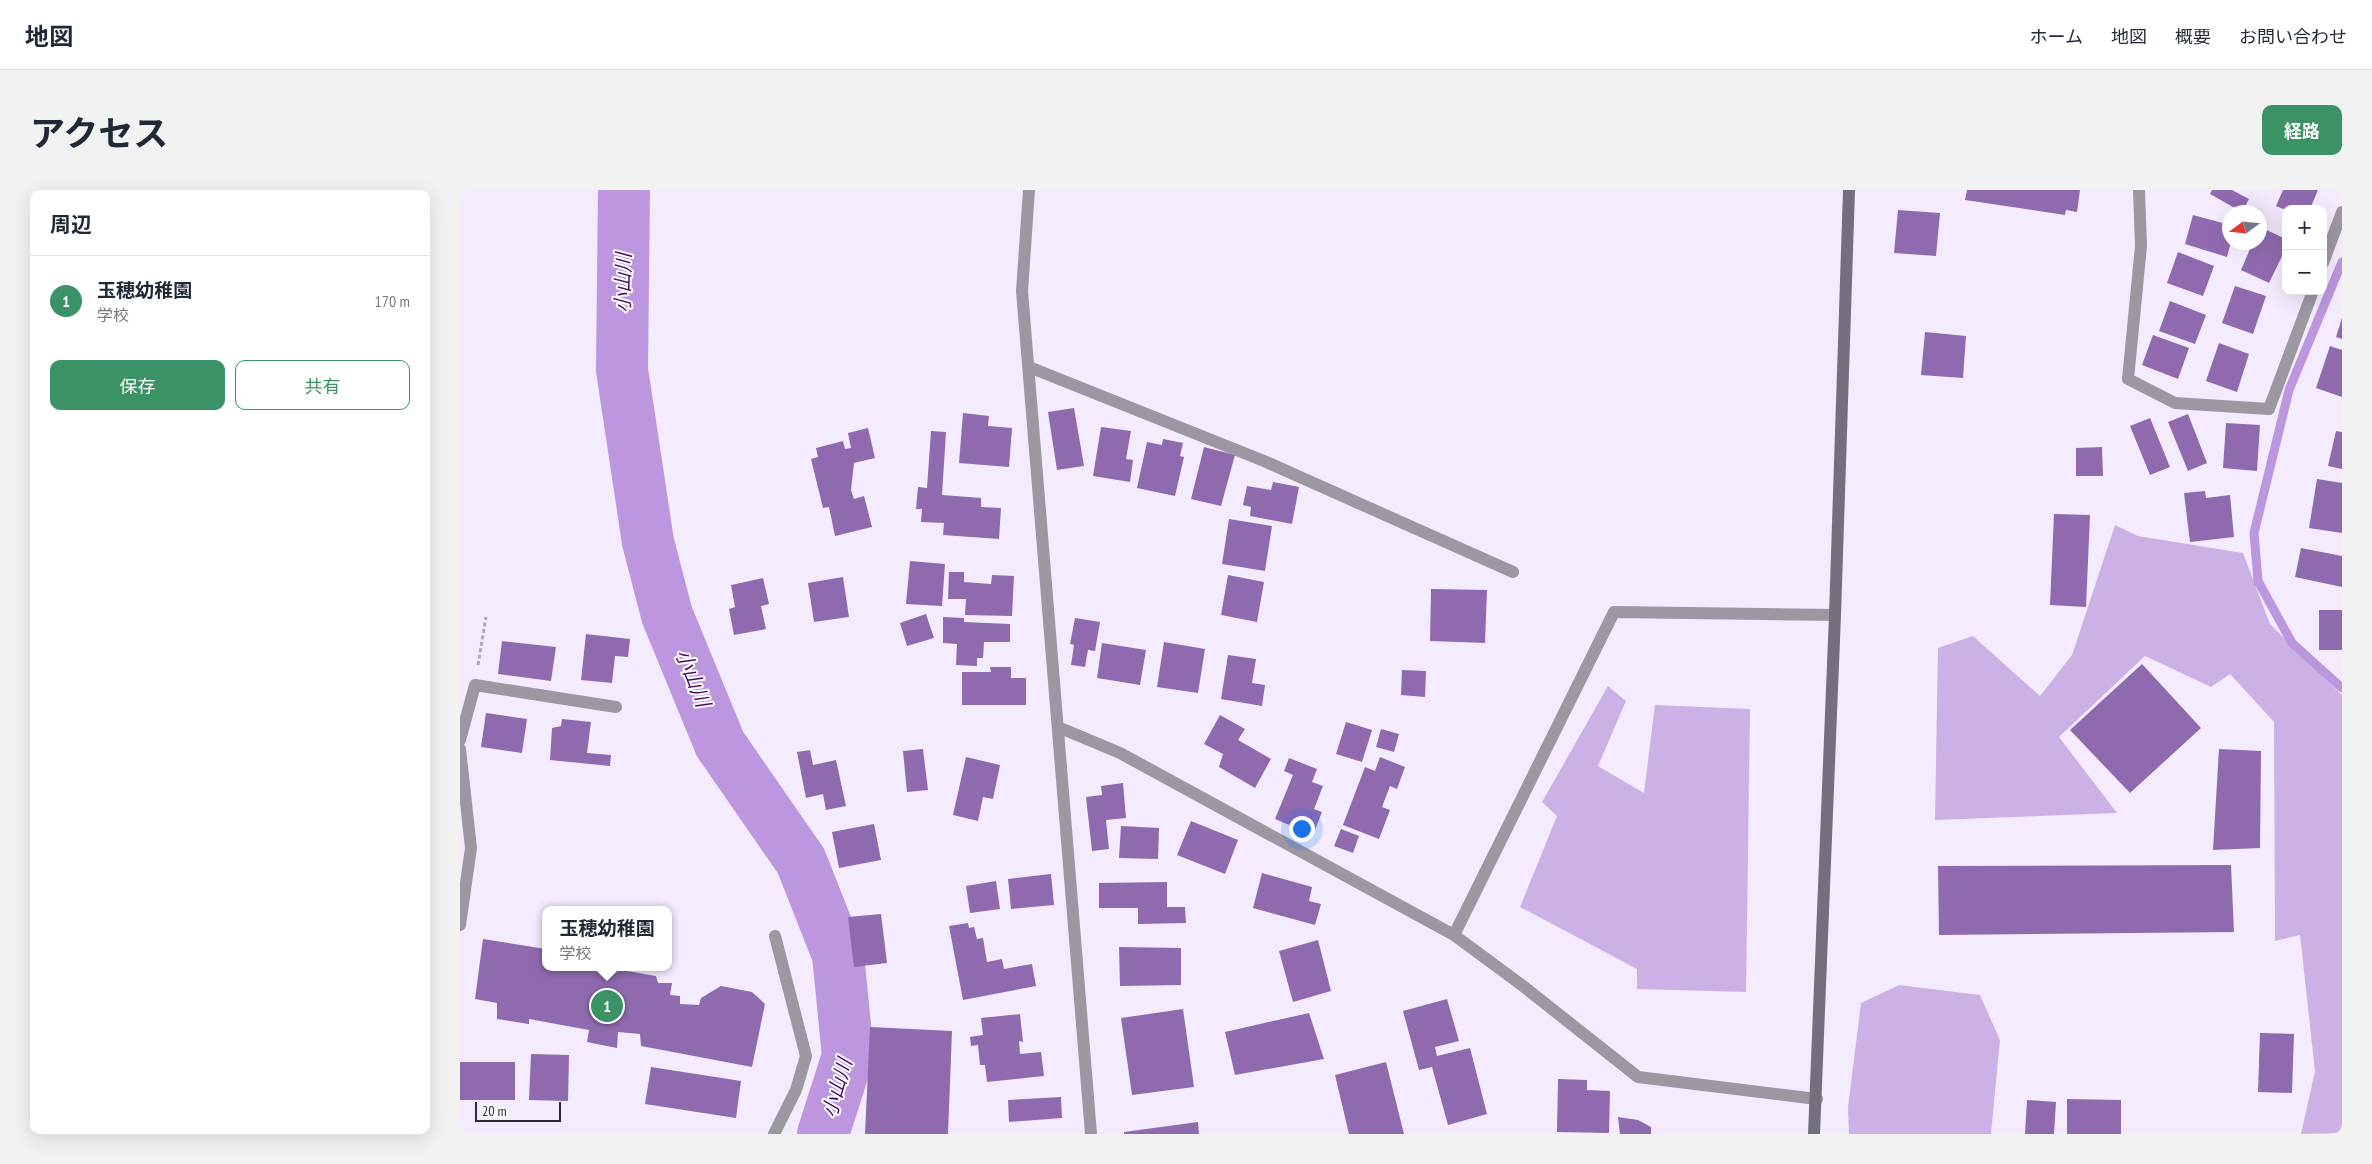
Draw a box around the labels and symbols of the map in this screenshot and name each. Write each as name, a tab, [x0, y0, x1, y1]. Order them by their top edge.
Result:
north arrow	[2222, 205, 2267, 250]
water label: 小山川	[609, 251, 637, 313]
water label: 小山川	[670, 645, 717, 713]
your location	[1289, 816, 1315, 842]
pin: 1	[591, 987, 623, 1025]
water label: 小山川	[816, 1054, 858, 1120]
scale bar	[475, 1099, 561, 1122]

